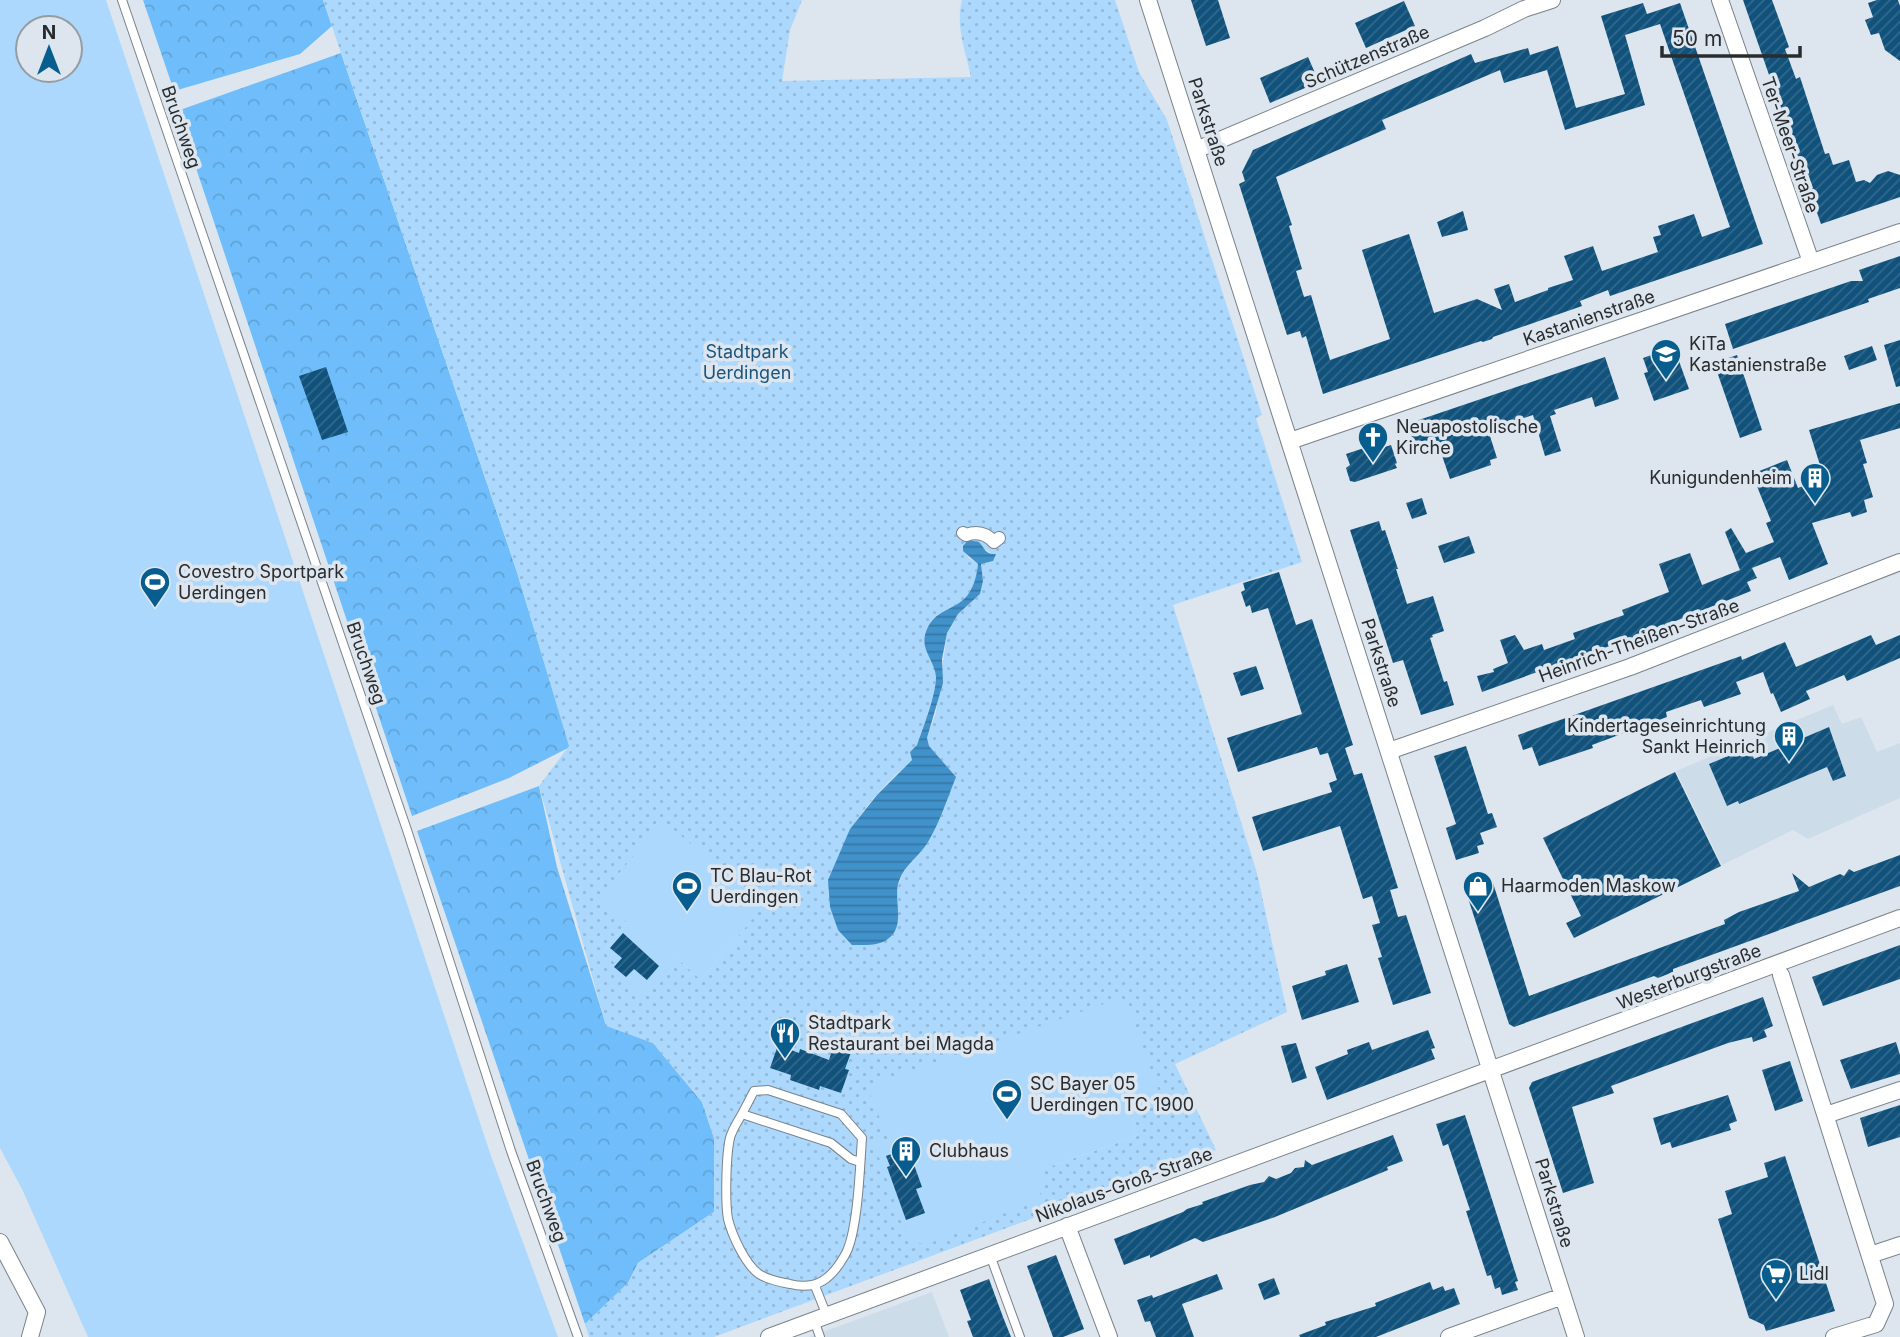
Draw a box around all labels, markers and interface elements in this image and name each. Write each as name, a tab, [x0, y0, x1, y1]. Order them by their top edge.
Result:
north arrow	[14, 14, 84, 84]
scale bar	[1662, 14, 1800, 58]
text: N	[42, 21, 56, 44]
street label: Schützenstraße	[1301, 21, 1432, 92]
text: 50 m	[1672, 26, 1722, 51]
street label: Ter-Meer-Straße	[1757, 74, 1824, 216]
street label: Parkstraße	[1184, 75, 1233, 169]
street label: Bruchweg	[158, 83, 205, 171]
street label: Kastanienstraße	[1520, 285, 1657, 350]
place label: KiTa Kastanienstraße	[1689, 333, 1827, 375]
school or university icon: KiTa Kastanienstraße	[1649, 337, 1683, 381]
park label: Stadtpark Uerdingen	[703, 341, 791, 383]
place label: Neuapostolische Kirche	[1396, 416, 1538, 458]
church icon: Neuapostolische Kirche	[1356, 420, 1390, 464]
building icon: Kunigundenheim	[1798, 461, 1832, 505]
place label: Kunigundenheim	[1649, 467, 1792, 488]
place label: Covestro Sportpark Uerdingen	[178, 561, 344, 603]
sports icon: Covestro Sportpark Uerdingen	[138, 565, 172, 609]
street label: Heinrich-Theißen-Straße	[1536, 594, 1742, 687]
street label: Parkstraße	[1357, 616, 1406, 710]
street label: Bruchweg	[343, 619, 390, 707]
place label: Kindertageseinrichtung Sankt Heinrich	[1567, 715, 1766, 757]
building icon: Kindertageseinrichtung Sankt Heinrich	[1772, 719, 1806, 763]
place label: TC Blau-Rot Uerdingen	[710, 865, 812, 907]
sports icon: TC Blau-Rot Uerdingen	[670, 869, 704, 913]
shop icon: Haarmoden Maskow	[1461, 869, 1495, 913]
place label: Haarmoden Maskow	[1501, 875, 1676, 896]
street label: Westerburgstraße	[1614, 939, 1764, 1014]
place label: Stadtpark Restaurant bei Magda	[808, 1012, 994, 1054]
restaurant icon: Stadtpark Restaurant bei Magda	[768, 1016, 802, 1060]
place label: SC Bayer 05 Uerdingen TC 1900	[1030, 1073, 1194, 1115]
sports icon: SC Bayer 05 Uerdingen TC 1900	[990, 1077, 1024, 1121]
building icon: Clubhaus	[889, 1134, 923, 1178]
place label: Clubhaus	[929, 1140, 1009, 1161]
street label: Nikolaus-Groß-Straße	[1032, 1143, 1215, 1226]
street label: Parkstraße	[1531, 1156, 1578, 1250]
street label: Bruchweg	[522, 1157, 571, 1245]
supermarket icon: Lidl	[1759, 1257, 1793, 1301]
place label: Lidl	[1799, 1263, 1829, 1284]

